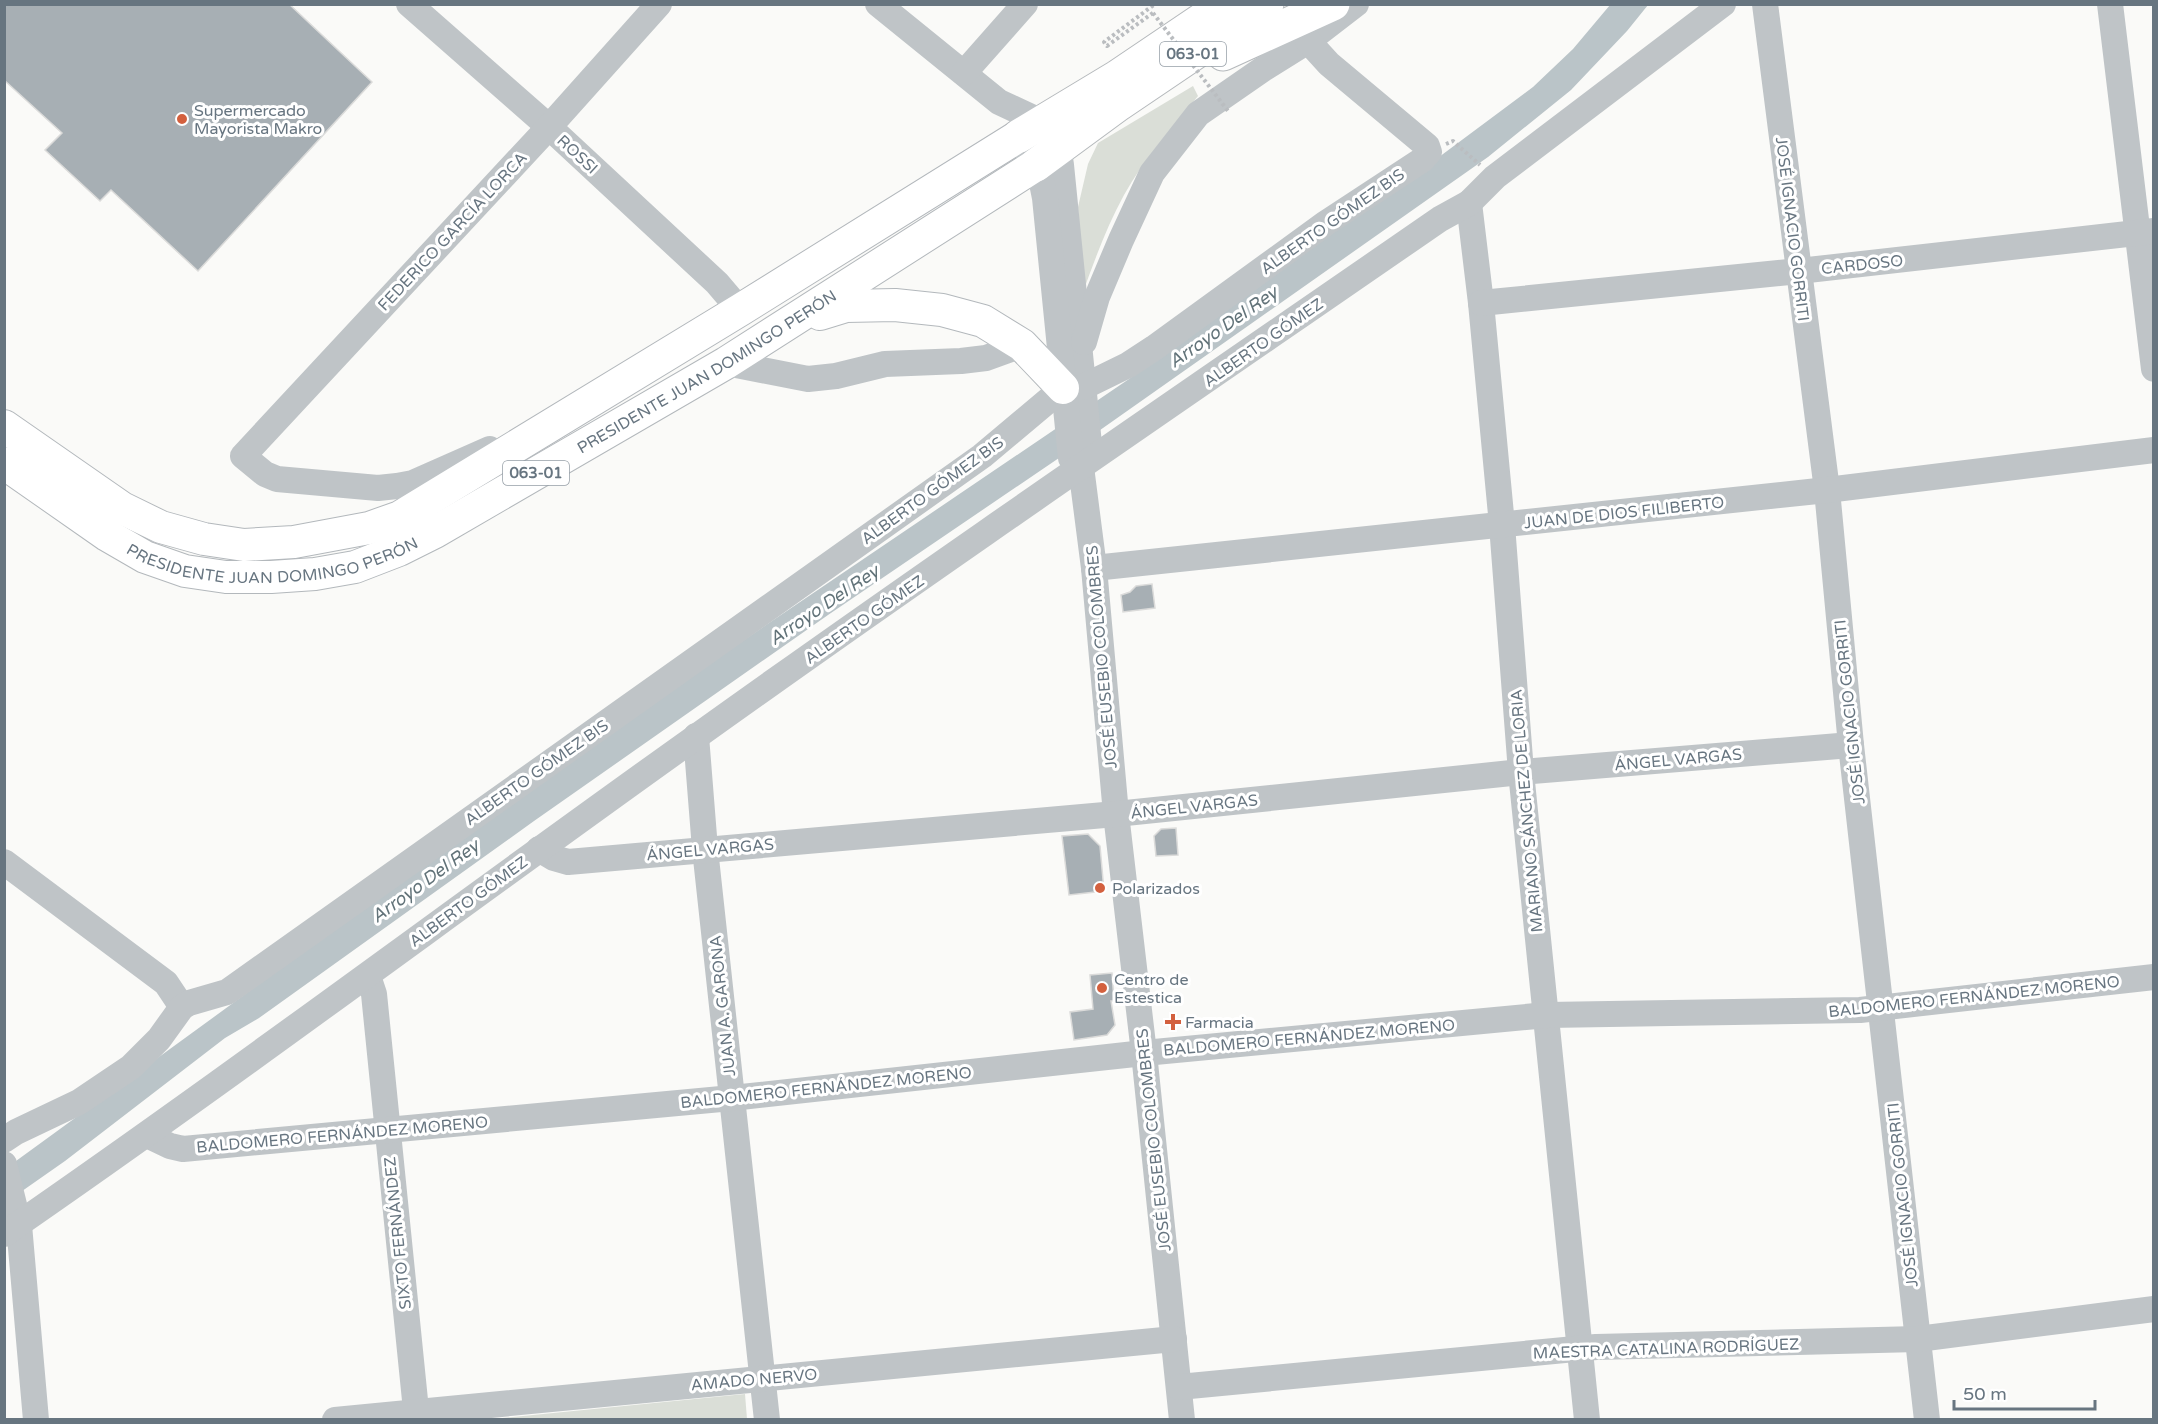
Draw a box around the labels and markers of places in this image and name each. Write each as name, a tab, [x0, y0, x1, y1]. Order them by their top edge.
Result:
place label: Supermercado Mayorista Makro	[194, 101, 322, 139]
marker: Supermercado Mayorista Makro	[175, 112, 189, 126]
place label: Polarizados	[1112, 879, 1200, 899]
marker: Polarizados	[1093, 881, 1107, 895]
place label: Centro de Estestica	[1114, 970, 1189, 1008]
marker: Centro de Estestica	[1095, 981, 1109, 995]
place label: Farmacia	[1185, 1013, 1254, 1033]
marker: Farmacia	[1166, 1015, 1180, 1029]

